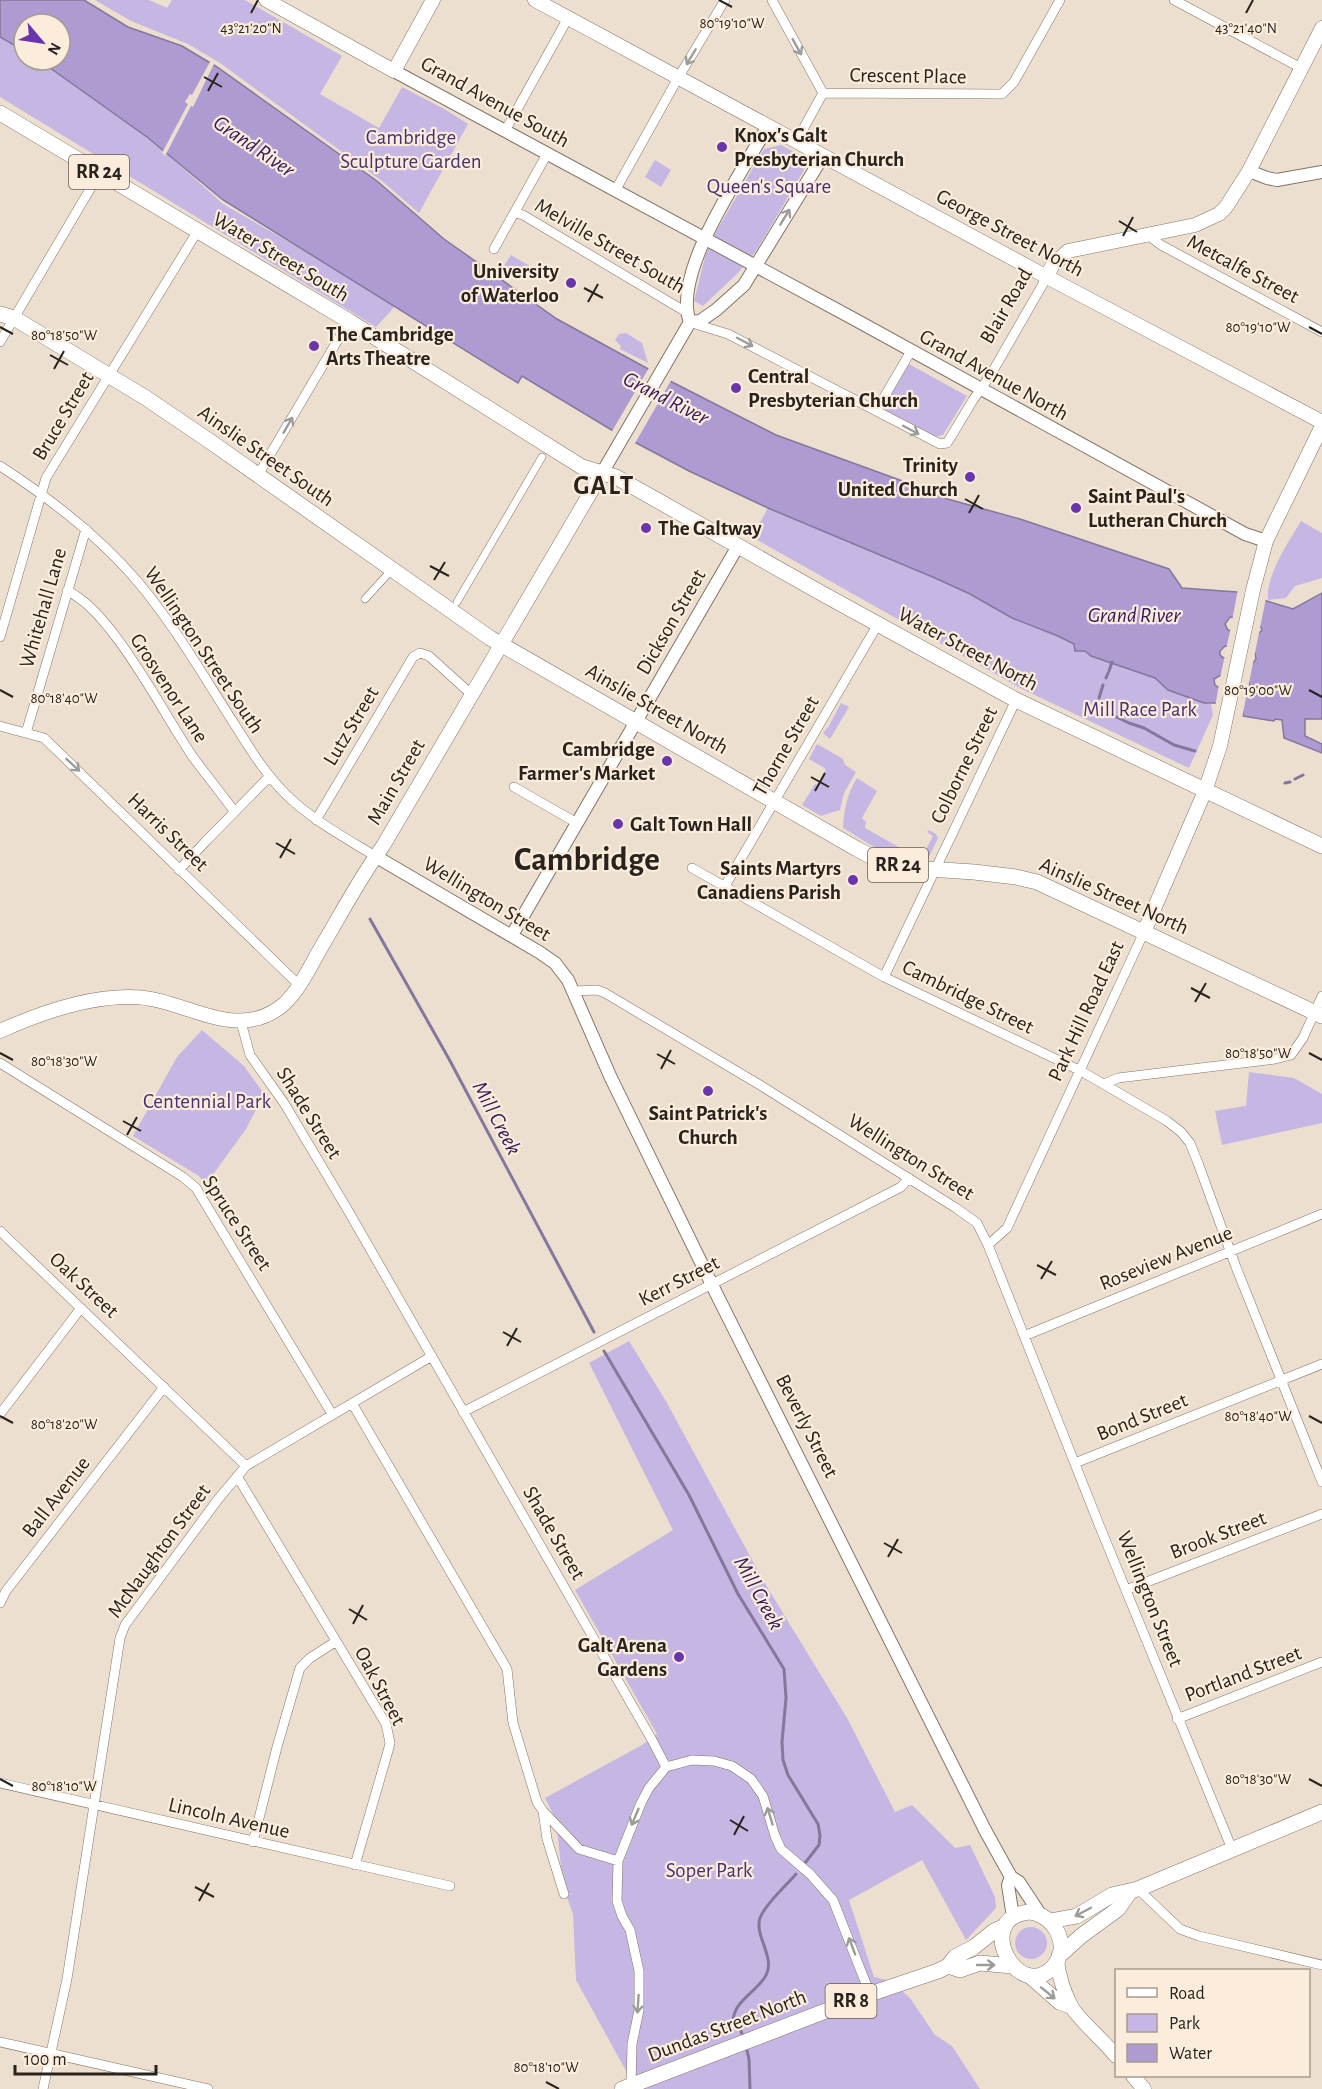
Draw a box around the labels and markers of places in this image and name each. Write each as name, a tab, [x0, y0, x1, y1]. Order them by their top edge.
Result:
place label: Knox's Galt Presbyterian Church	[734, 125, 904, 170]
marker: Knox's Galt Presbyterian Church	[715, 140, 729, 154]
place label: University of Waterloo	[461, 261, 560, 306]
marker: University of Waterloo	[564, 276, 578, 290]
place label: The Cambridge Arts Theatre	[326, 324, 454, 369]
marker: The Cambridge Arts Theatre	[307, 339, 321, 353]
place label: Central Presbyterian Church	[748, 366, 918, 411]
marker: Central Presbyterian Church	[729, 381, 743, 395]
place label: Trinity United Church	[838, 455, 959, 500]
marker: Trinity United Church	[963, 470, 977, 484]
place label: Saint Paul's Lutheran Church	[1088, 486, 1227, 531]
marker: Saint Paul's Lutheran Church	[1069, 501, 1083, 515]
place label: The Galtway	[658, 518, 762, 539]
marker: The Galtway	[639, 521, 653, 535]
place label: Cambridge Farmer's Market	[518, 739, 655, 784]
marker: Cambridge Farmer's Market	[660, 754, 674, 768]
place label: Galt Town Hall	[630, 814, 752, 835]
marker: Galt Town Hall	[611, 817, 625, 831]
place label: Saints Martyrs Canadiens Parish	[697, 858, 841, 903]
marker: Saints Martyrs Canadiens Parish	[846, 873, 860, 887]
marker: Saint Patrick's Church	[701, 1084, 715, 1098]
place label: Saint Patrick's Church	[649, 1103, 767, 1148]
place label: Galt Arena Gardens	[578, 1635, 667, 1680]
marker: Galt Arena Gardens	[672, 1650, 686, 1664]

